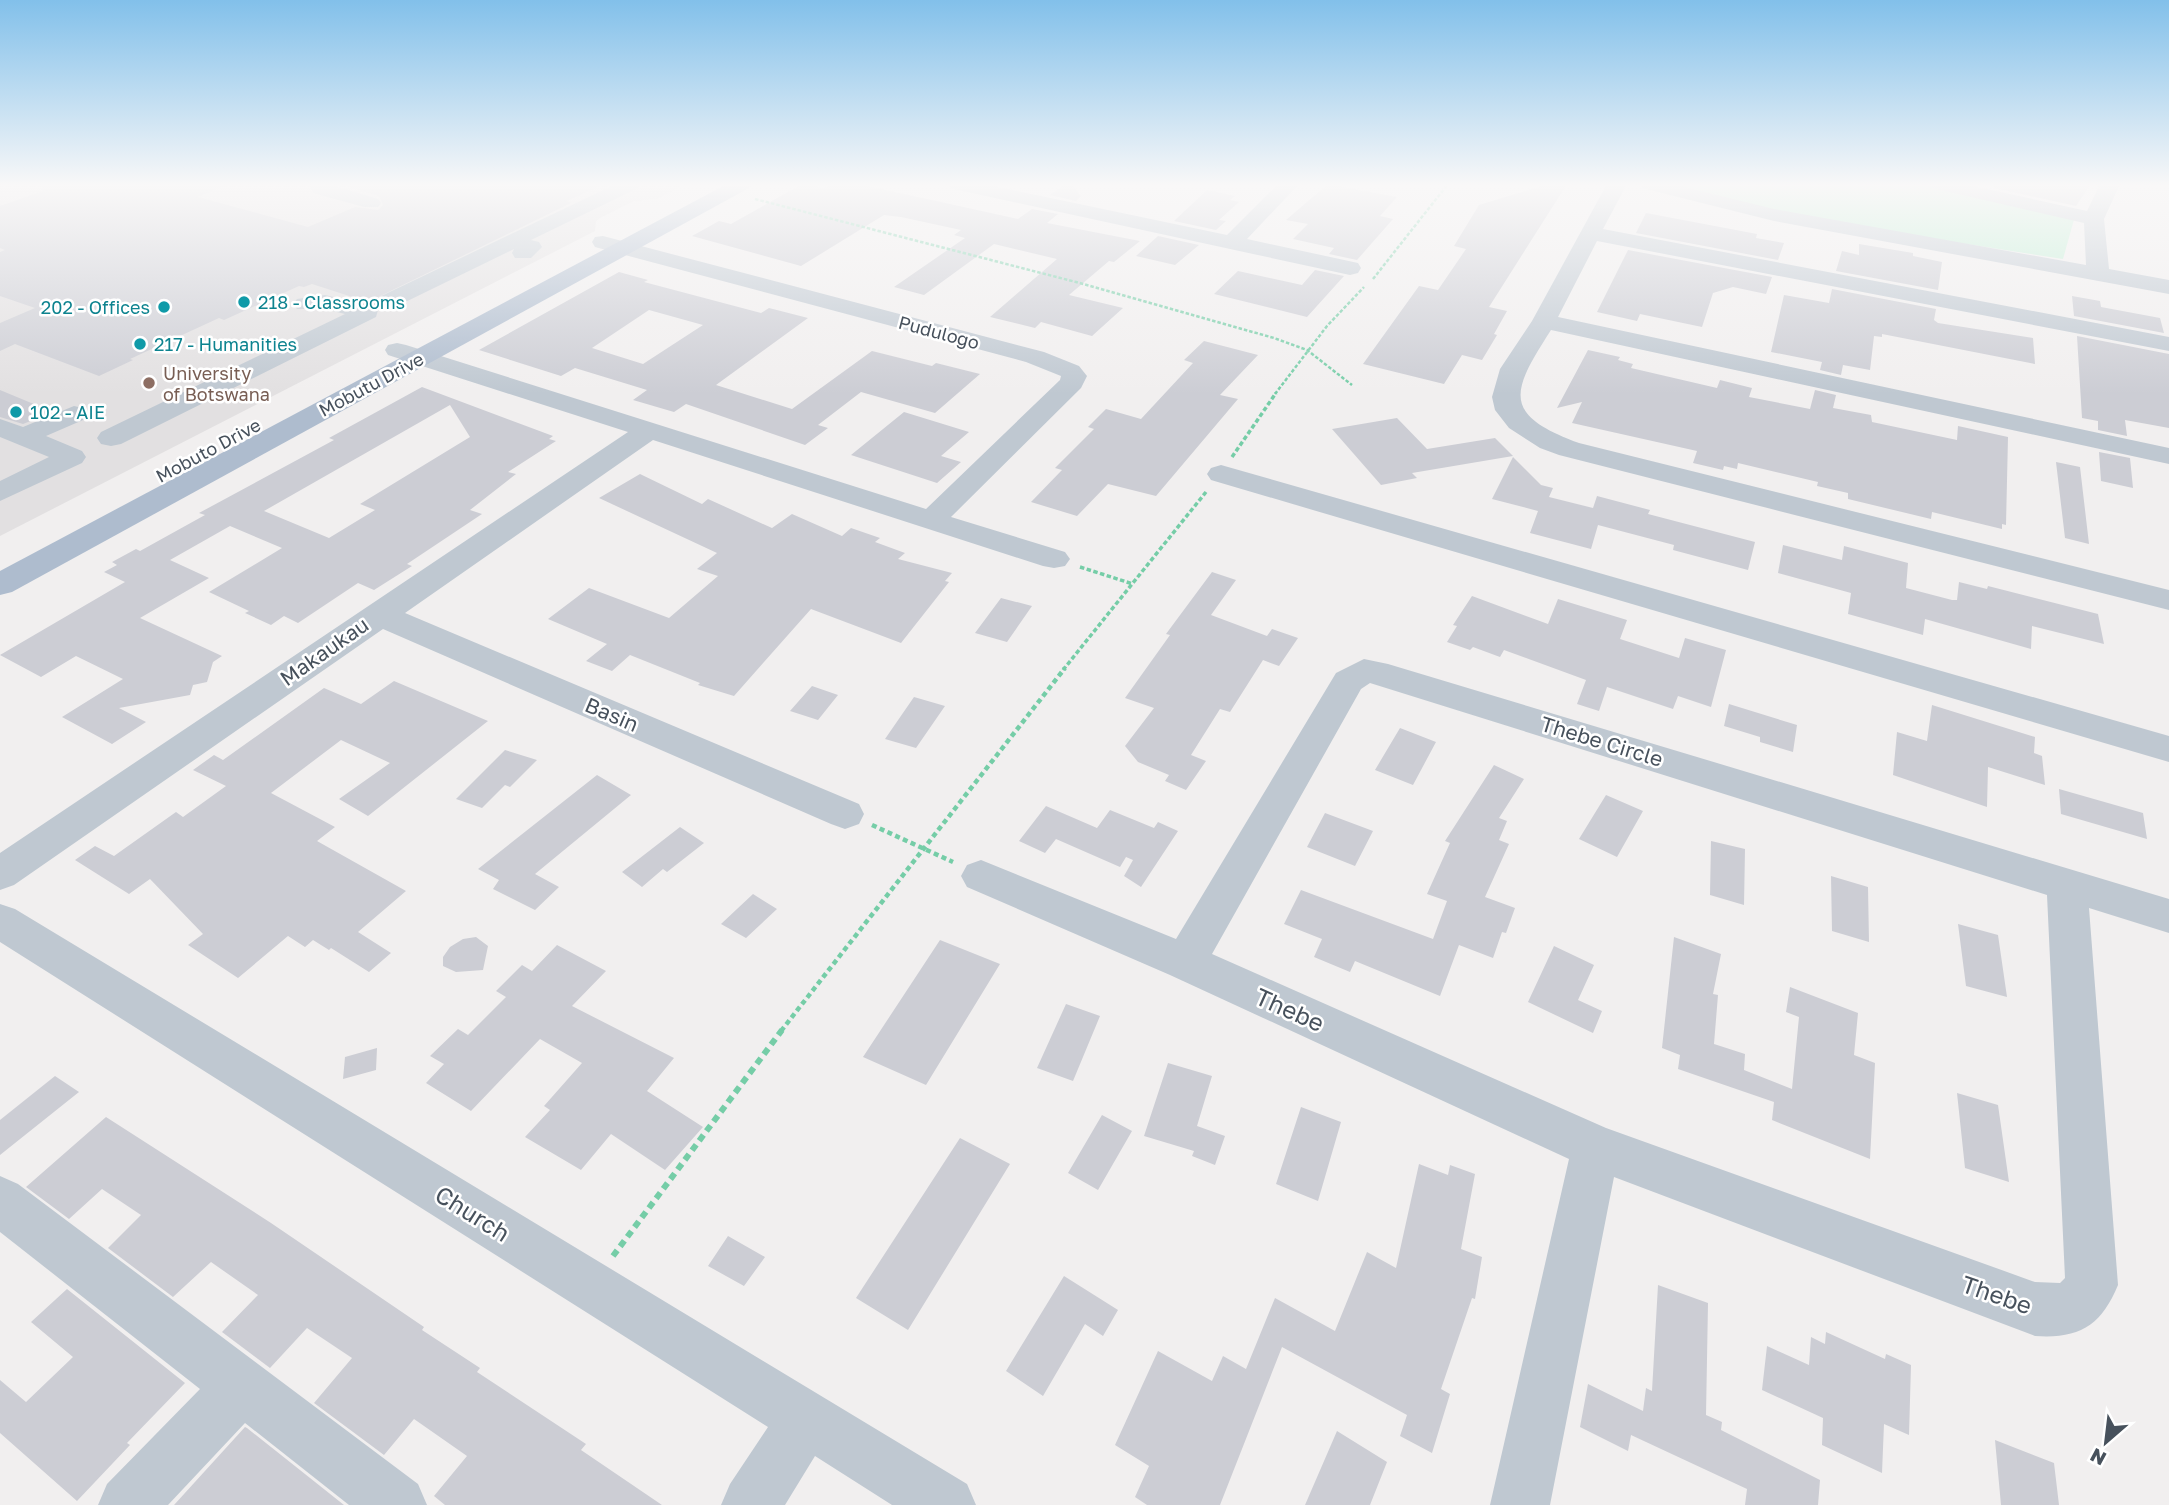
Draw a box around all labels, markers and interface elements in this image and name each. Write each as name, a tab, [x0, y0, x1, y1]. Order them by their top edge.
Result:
place label: 218 - Classrooms	[258, 291, 405, 313]
marker: 218 - Classrooms	[236, 294, 252, 310]
place label: 202 - Offices	[41, 296, 150, 318]
marker: 202 - Offices	[156, 299, 172, 315]
street label: Pudulogo	[896, 311, 982, 353]
place label: 217 - Humanities	[154, 333, 297, 355]
marker: 217 - Humanities	[132, 336, 148, 352]
street label: Mobutu Drive	[315, 347, 427, 421]
place label: University of Botswana	[163, 362, 270, 405]
marker: University of Botswana	[141, 375, 157, 391]
place label: 102 - AIE	[30, 401, 105, 423]
marker: 102 - AIE	[8, 404, 24, 420]
street label: Mobuto Drive	[152, 413, 264, 487]
street label: Makaukau	[275, 611, 373, 691]
street label: Basin	[581, 691, 643, 737]
street label: Thebe Circle	[1538, 710, 1666, 772]
street label: Thebe	[1251, 981, 1329, 1037]
street label: Church	[430, 1179, 516, 1247]
street label: Thebe	[1958, 1269, 2036, 1319]
north arrow	[2071, 1407, 2141, 1477]
text: N	[2086, 1444, 2110, 1471]

